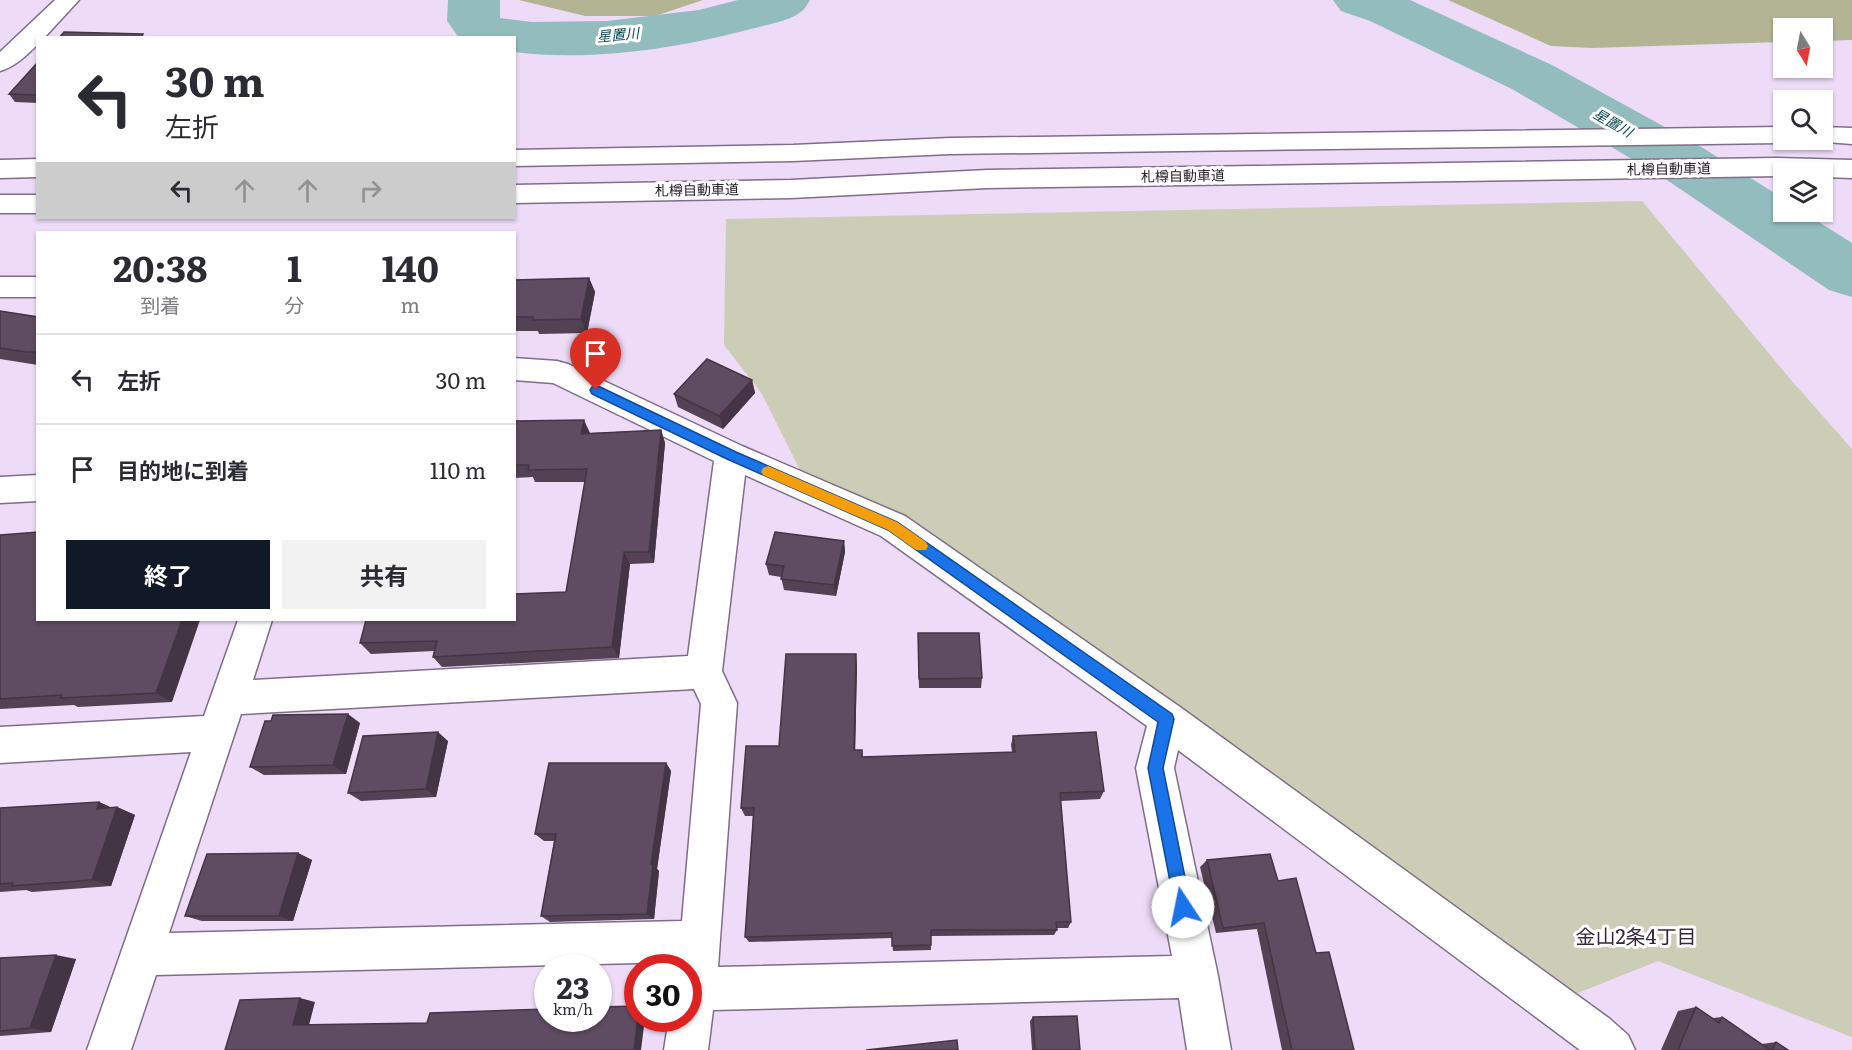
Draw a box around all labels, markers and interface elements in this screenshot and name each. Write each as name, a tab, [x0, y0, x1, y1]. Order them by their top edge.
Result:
north arrow	[1773, 18, 1833, 78]
map controls	[1773, 18, 1833, 222]
water label: 星置川	[596, 22, 642, 46]
text: 30 m	[165, 48, 265, 110]
icon: left	[66, 60, 144, 138]
button: search	[1773, 90, 1833, 150]
water label: 星置川	[1590, 103, 1638, 142]
text: 左折	[165, 105, 219, 145]
street label: 札樽自動車道	[1627, 157, 1711, 179]
button: layers	[1773, 162, 1833, 222]
street label: 札樽自動車道	[1141, 164, 1225, 186]
icon: left	[165, 174, 198, 207]
icon: ahead	[228, 174, 261, 207]
icon: ahead	[291, 174, 324, 207]
icon: right	[354, 174, 387, 207]
street label: 札樽自動車道	[655, 178, 739, 200]
text: 20:38	[113, 240, 207, 293]
text: 1	[287, 240, 302, 293]
text: 140	[381, 240, 439, 293]
text: 到着	[140, 289, 180, 319]
text: 分	[284, 289, 304, 319]
text: m	[400, 289, 420, 319]
pin	[570, 328, 621, 390]
icon: arrive	[579, 337, 612, 370]
icon: left	[66, 363, 99, 396]
text: 左折	[117, 363, 161, 396]
text: 30 m	[436, 363, 486, 396]
icon: arrive	[66, 453, 99, 486]
text: 目的地に到着	[117, 453, 249, 486]
text: 110 m	[430, 453, 486, 486]
button: 終了	[66, 540, 270, 609]
button: 共有	[282, 540, 486, 609]
position arrow	[1151, 875, 1215, 939]
district label: 金山2条4丁目	[1575, 920, 1697, 950]
speed limit sign: 30	[624, 954, 702, 1032]
text: 23	[557, 964, 589, 1008]
text: km/h	[553, 997, 593, 1020]

